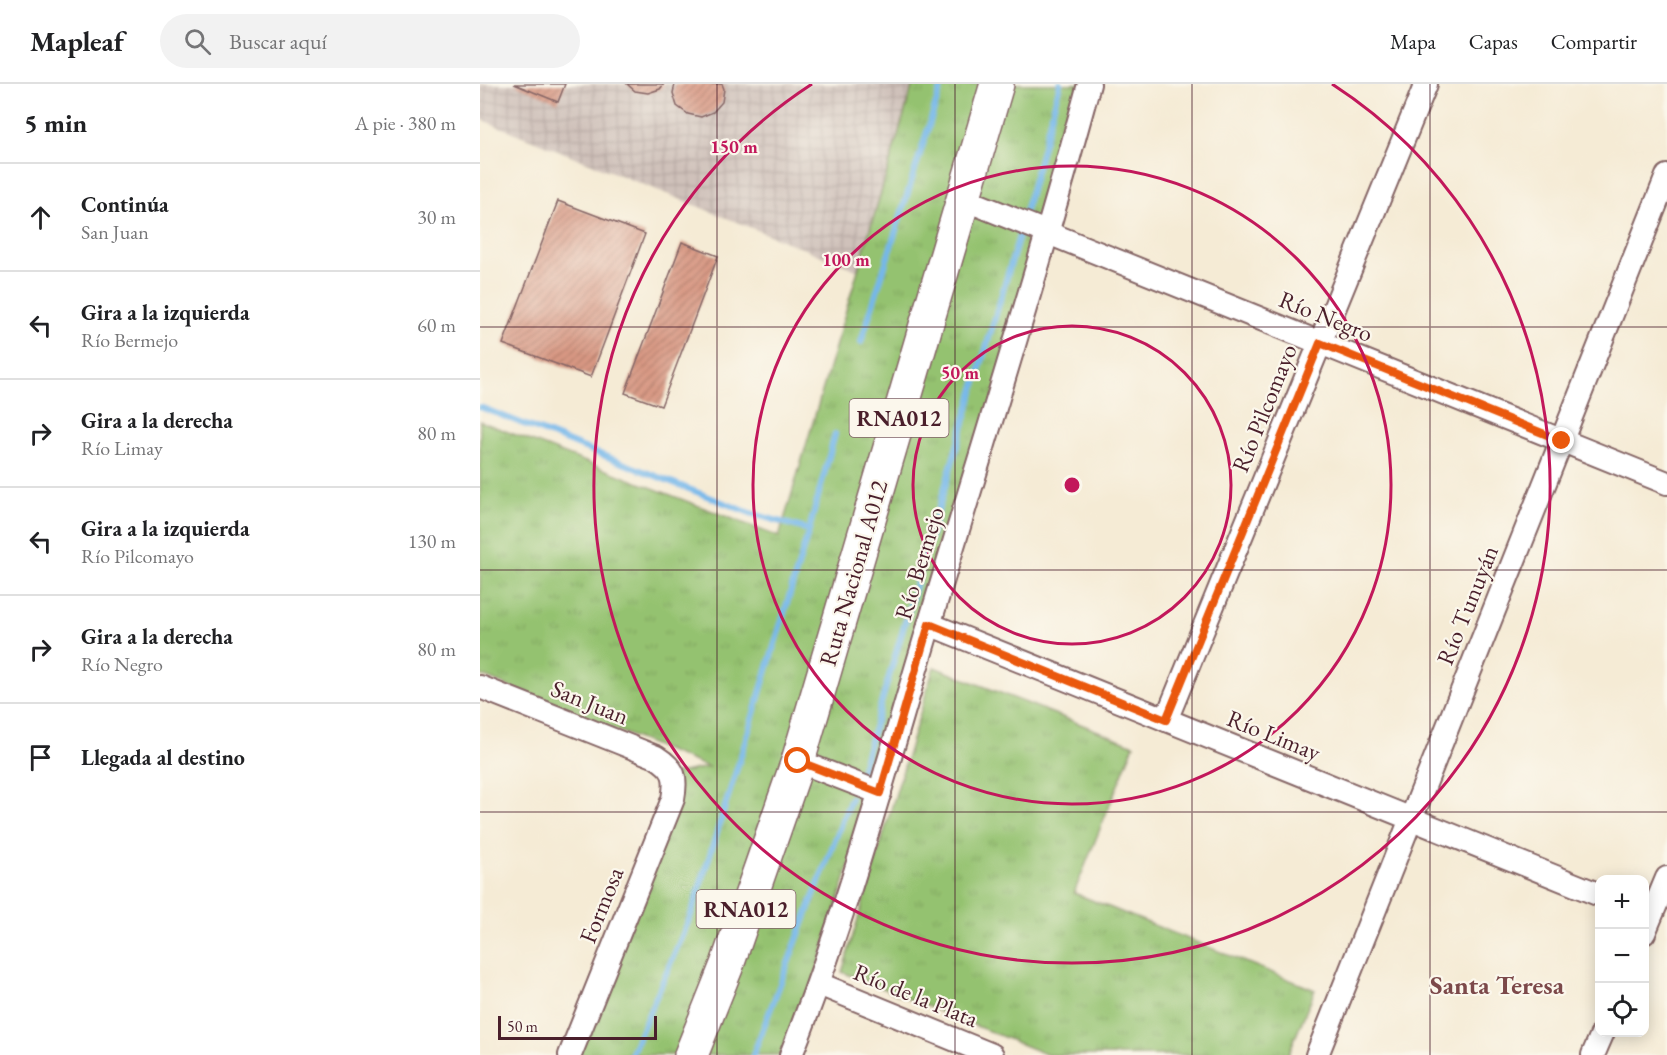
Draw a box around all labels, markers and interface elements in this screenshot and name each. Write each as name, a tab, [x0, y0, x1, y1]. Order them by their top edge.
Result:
search box	[160, 14, 580, 68]
text: Mapleaf	[30, 23, 124, 59]
icon: search	[181, 25, 214, 58]
text: Buscar aquí	[229, 27, 327, 56]
text: Mapa	[1390, 28, 1436, 55]
text: Capas	[1469, 28, 1518, 55]
text: Compartir	[1551, 28, 1637, 55]
text: 5 min	[24, 106, 87, 140]
text: A pie · 380 m	[355, 110, 456, 136]
text: 150 m	[710, 135, 758, 158]
text: Continúa	[81, 190, 169, 219]
icon: ahead	[24, 201, 57, 234]
text: 30 m	[417, 204, 456, 230]
text: San Juan	[81, 219, 149, 245]
text: 100 m	[822, 248, 870, 271]
street label: Río Negro	[1275, 283, 1378, 349]
text: Gira a la izquierda	[81, 298, 250, 327]
icon: left	[24, 309, 57, 342]
text: 60 m	[417, 312, 456, 338]
text: Río Bermejo	[81, 327, 178, 353]
street label: Río Pilcomayo	[1224, 339, 1304, 477]
text: 50 m	[941, 361, 979, 384]
road number: RNA012	[850, 399, 948, 437]
text: Gira a la derecha	[81, 406, 233, 435]
icon: right	[24, 417, 57, 450]
text: 80 m	[417, 420, 456, 446]
route end	[1548, 427, 1574, 453]
text: Río Limay	[81, 435, 163, 461]
centre of rings	[1062, 475, 1082, 495]
street label: Ruta Nacional A012	[812, 476, 894, 669]
street label: Río Bermejo	[887, 503, 951, 623]
text: Gira a la izquierda	[81, 514, 250, 543]
icon: left	[24, 525, 57, 558]
text: 130 m	[408, 528, 456, 554]
street label: Río Tunuyán	[1429, 540, 1505, 669]
text: Río Pilcomayo	[81, 543, 194, 569]
text: Gira a la derecha	[81, 622, 233, 651]
icon: right	[24, 633, 57, 666]
text: 80 m	[417, 636, 456, 662]
text: Río Negro	[81, 651, 163, 677]
street label: San Juan	[547, 672, 634, 732]
street label: Río Limay	[1223, 702, 1326, 768]
icon: arrive	[24, 741, 57, 774]
text: Llegada al destino	[81, 743, 245, 772]
route start	[784, 747, 810, 773]
street label: Formosa	[572, 862, 630, 948]
map controls	[1595, 875, 1649, 1037]
button: +	[1595, 875, 1649, 929]
road number: RNA012	[696, 890, 796, 928]
button: −	[1595, 929, 1649, 983]
street label: Río de la Plata	[849, 956, 983, 1034]
district label: Santa Teresa	[1430, 968, 1565, 1002]
button: locate	[1595, 983, 1649, 1037]
scale bar	[498, 1013, 657, 1040]
text: 50 m	[507, 1016, 538, 1037]

